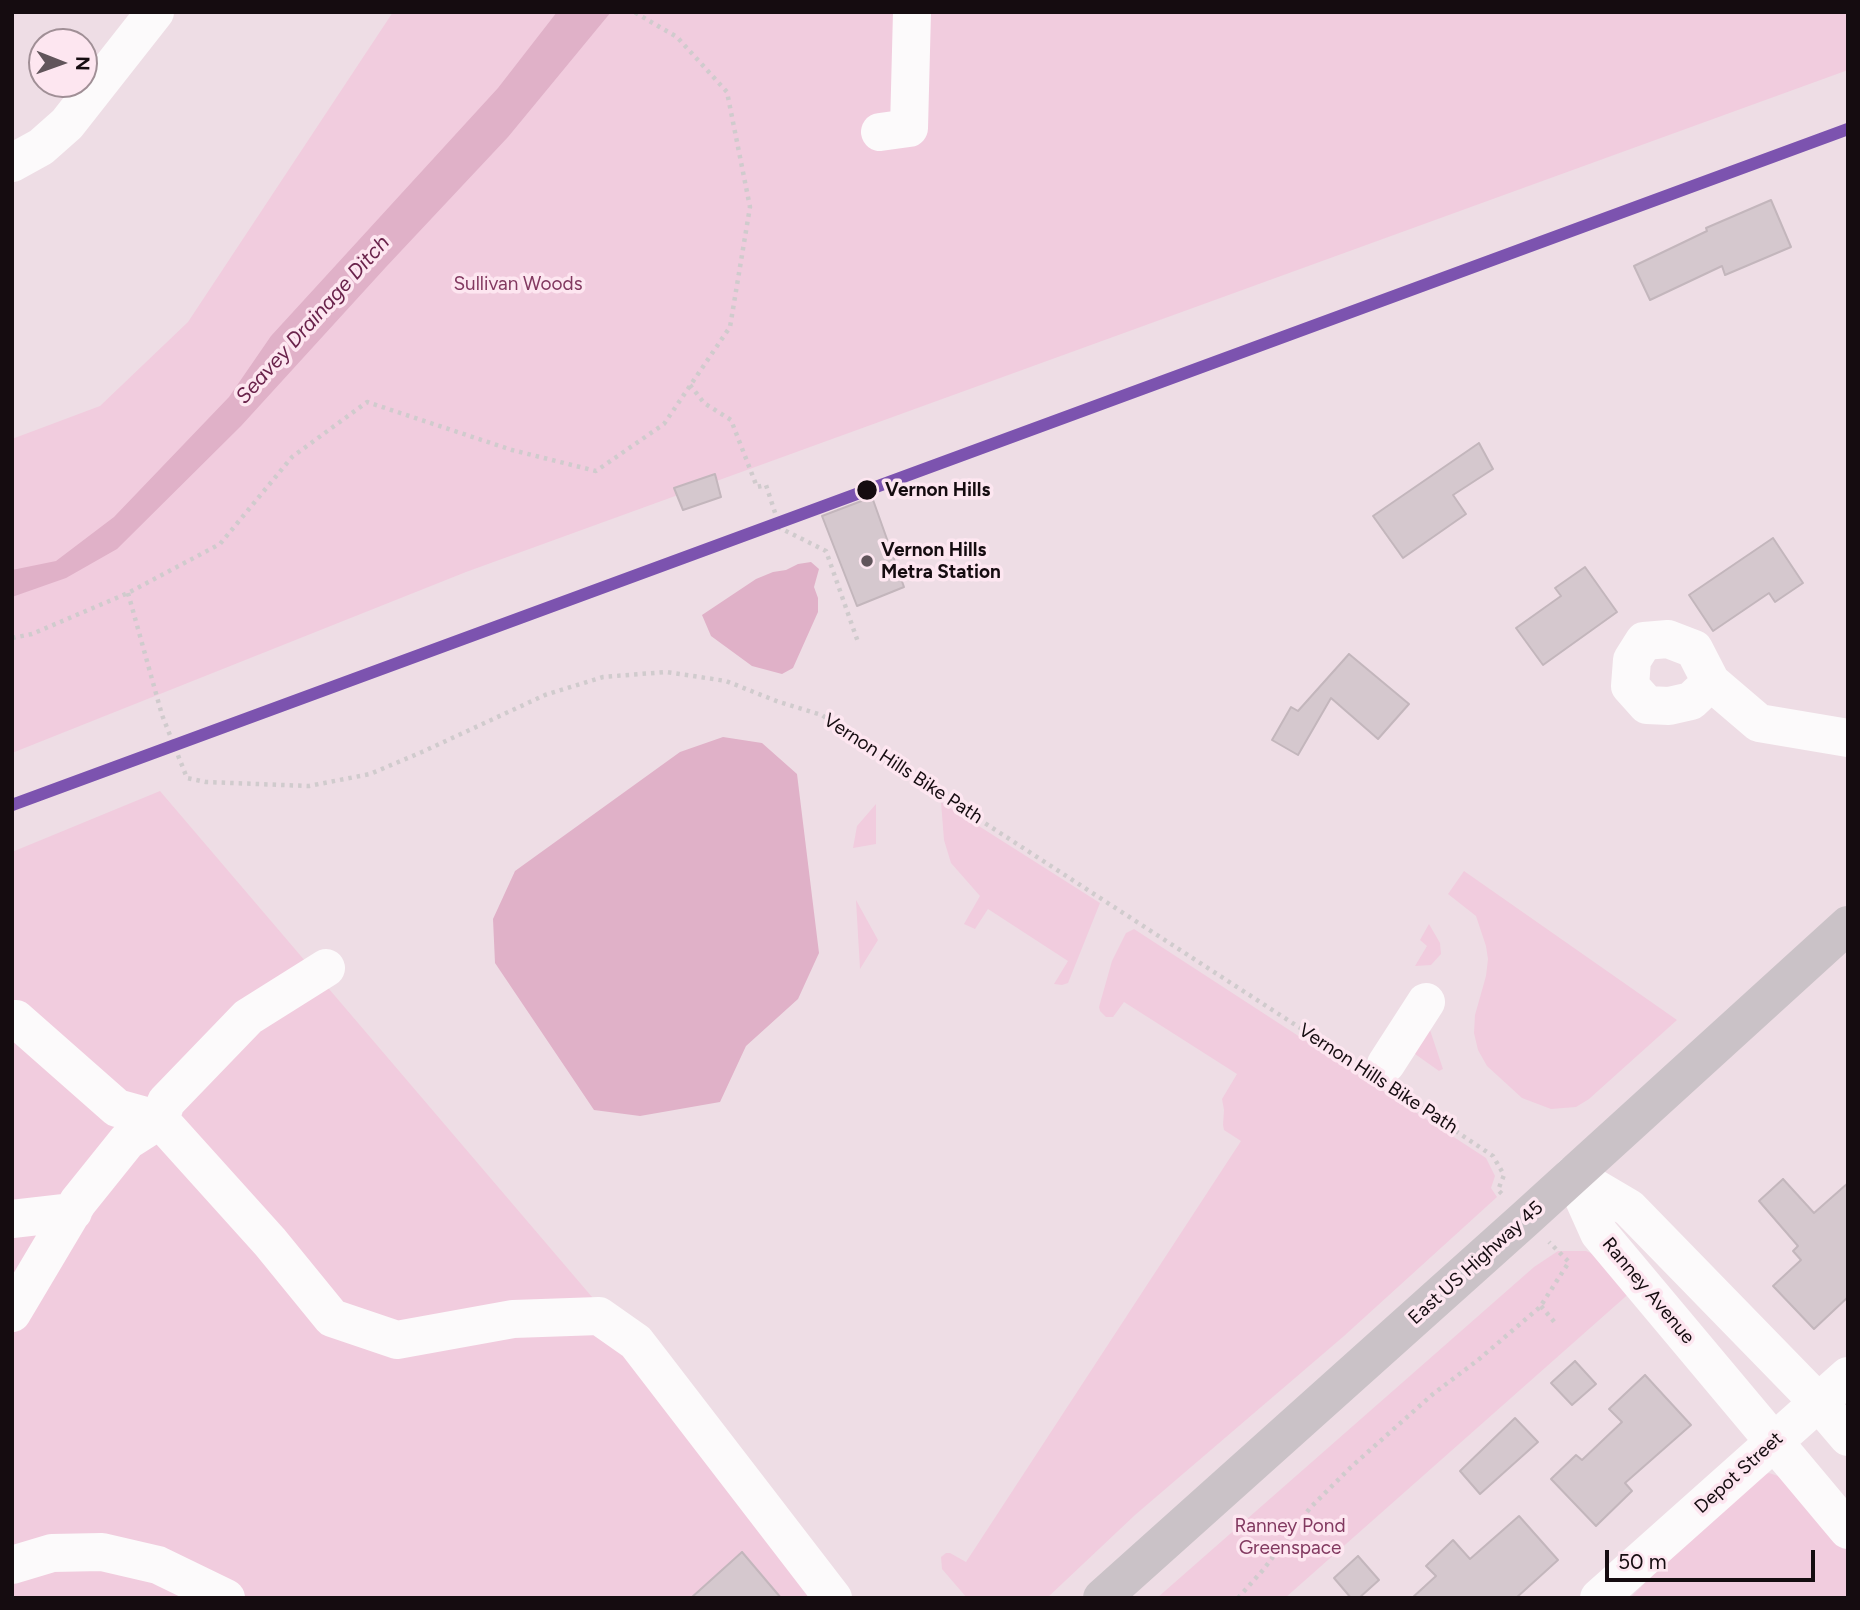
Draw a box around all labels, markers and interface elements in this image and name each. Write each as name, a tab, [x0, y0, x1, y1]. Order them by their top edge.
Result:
north arrow	[28, 28, 98, 98]
text: N	[71, 56, 94, 71]
water label: Seavey Drainage Ditch	[231, 231, 395, 409]
park label: Sullivan Woods	[453, 273, 583, 295]
marker: Vernon Hills	[855, 478, 879, 502]
place label: Vernon Hills	[885, 479, 990, 501]
place label: Vernon Hills Metra Station	[881, 539, 1001, 583]
marker: Vernon Hills Metra Station	[859, 553, 875, 569]
street label: Vernon Hills Bike Path	[819, 709, 987, 829]
street label: Vernon Hills Bike Path	[1294, 1019, 1462, 1139]
street label: East US Highway 45	[1404, 1197, 1548, 1329]
street label: Ranney Avenue	[1597, 1233, 1699, 1349]
street label: Depot Street	[1690, 1427, 1788, 1519]
park label: Ranney Pond Greenspace	[1234, 1515, 1346, 1559]
scale bar	[1608, 1536, 1818, 1580]
text: 50 m	[1618, 1549, 1667, 1574]

